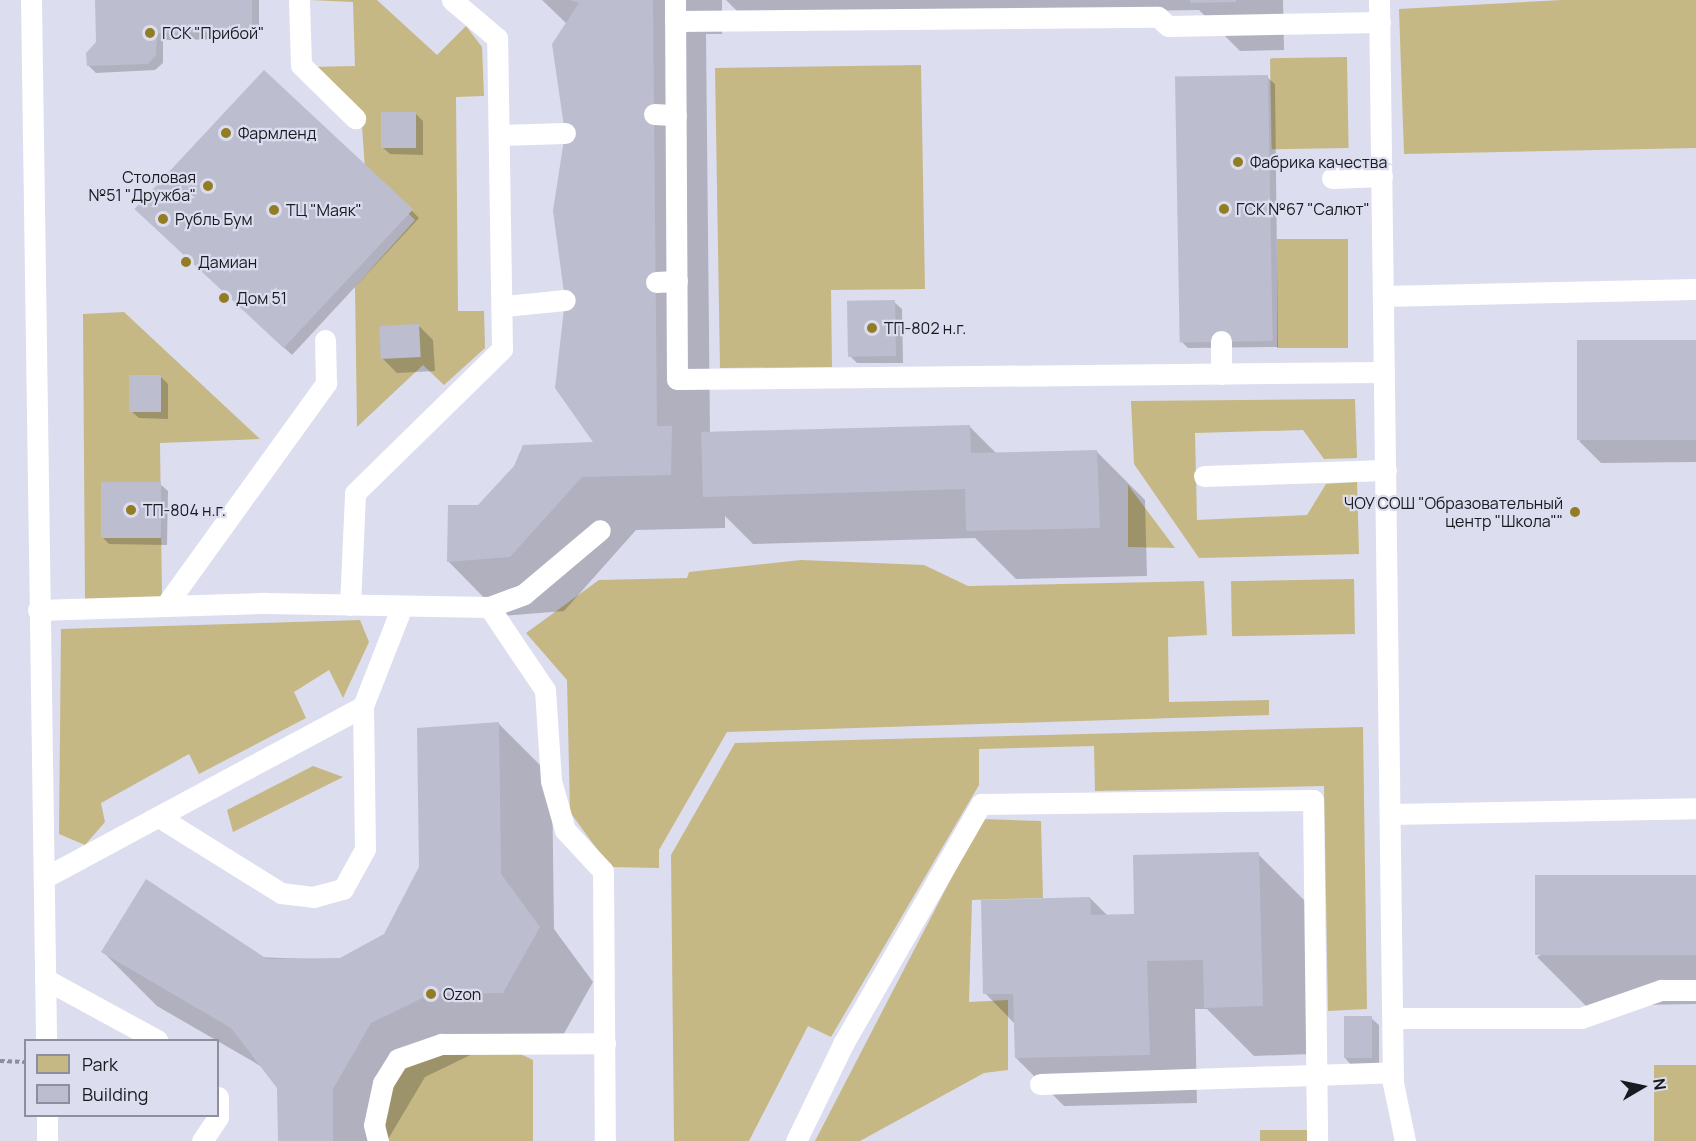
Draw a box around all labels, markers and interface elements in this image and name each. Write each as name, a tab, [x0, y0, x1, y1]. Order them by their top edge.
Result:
place label: ГСК "Прибой"	[162, 23, 265, 43]
marker: ГСК "Прибой"	[143, 26, 157, 40]
place label: Фармленд	[238, 123, 316, 143]
marker: Фармленд	[219, 126, 233, 140]
place label: Фабрика качества	[1250, 152, 1387, 172]
marker: Фабрика качества	[1231, 155, 1245, 169]
place label: Столовая №51 "Дружба"	[89, 167, 196, 205]
marker: Столовая №51 "Дружба"	[201, 179, 215, 193]
place label: ГСК №67 "Салют"	[1236, 199, 1370, 219]
place label: ТЦ "Маяк"	[286, 200, 362, 220]
marker: ГСК №67 "Салют"	[1217, 202, 1231, 216]
marker: ТЦ "Маяк"	[267, 203, 281, 217]
place label: Рубль Бум	[175, 209, 253, 229]
marker: Рубль Бум	[156, 212, 170, 226]
place label: Дамиан	[198, 252, 257, 272]
marker: Дамиан	[179, 255, 193, 269]
place label: Дом 51	[236, 288, 287, 308]
marker: Дом 51	[217, 291, 231, 305]
place label: ТП-802 н.г.	[884, 318, 966, 338]
marker: ТП-802 н.г.	[865, 321, 879, 335]
place label: ЧОУ СОШ "Образовательный центр "Школа""	[1343, 493, 1563, 531]
place label: ТП-804 н.г.	[143, 500, 226, 520]
marker: ТП-804 н.г.	[124, 503, 138, 517]
marker: ЧОУ СОШ "Образовательный центр "Школа""	[1568, 505, 1582, 519]
place label: Ozon	[443, 984, 481, 1004]
marker: Ozon	[424, 987, 438, 1001]
legend	[24, 1039, 219, 1117]
text: Park	[82, 1052, 118, 1076]
north arrow	[1612, 1057, 1672, 1117]
text: N	[1648, 1077, 1672, 1092]
text: Building	[82, 1082, 148, 1106]

